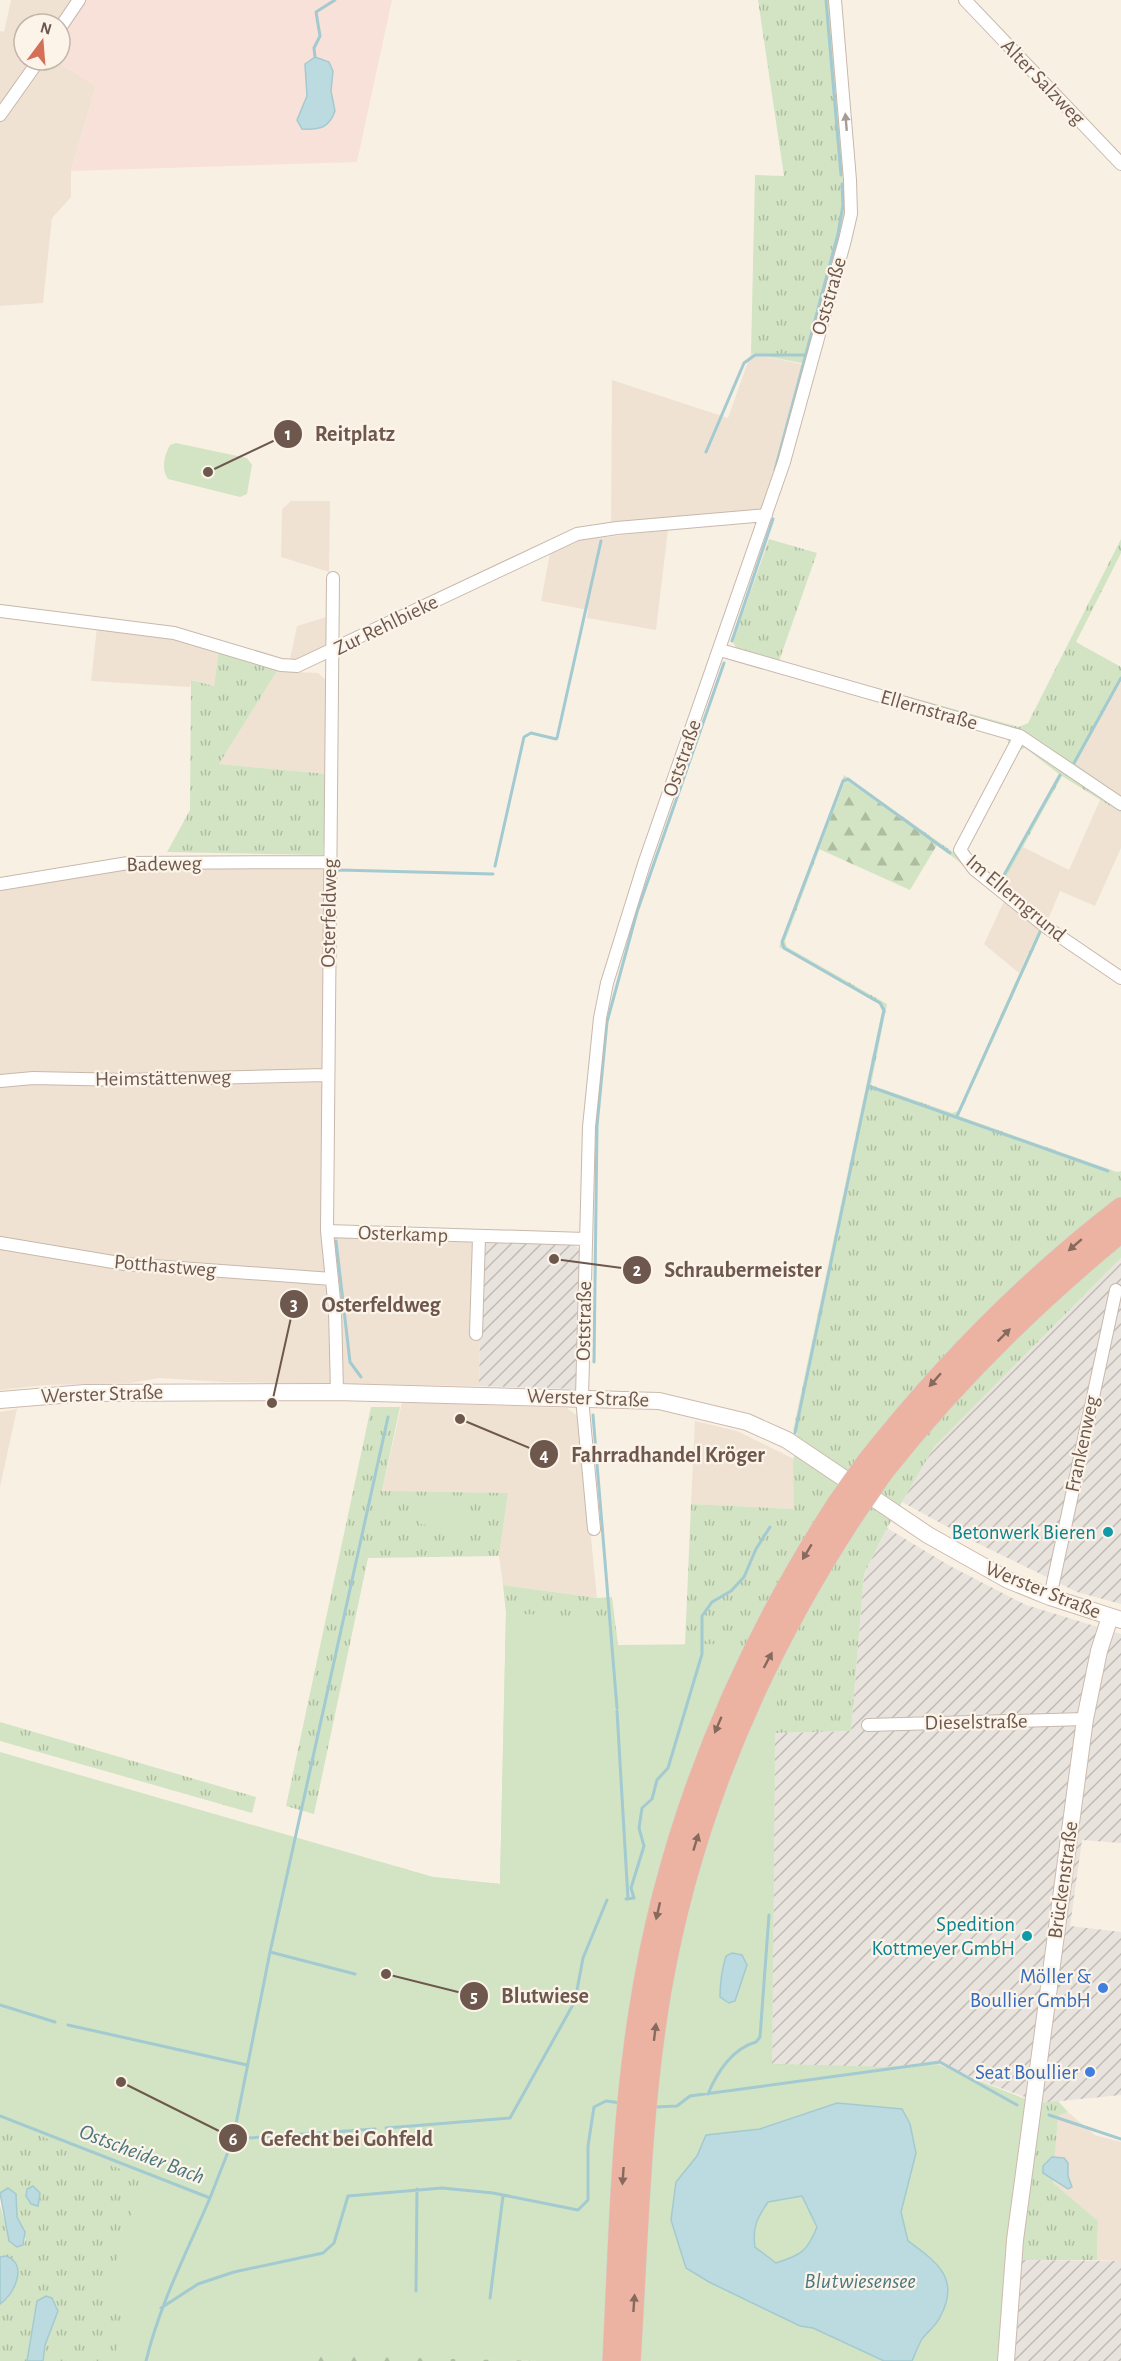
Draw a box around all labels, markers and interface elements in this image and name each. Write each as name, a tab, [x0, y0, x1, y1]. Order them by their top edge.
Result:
north arrow	[12, 12, 72, 72]
text: N	[38, 19, 53, 38]
street label: Alter Salzweg	[997, 35, 1089, 130]
one-way arrow	[841, 112, 850, 131]
street label: Oststraße	[808, 255, 850, 337]
callout: Reitplatz	[273, 414, 407, 454]
text: Reitplatz	[315, 423, 395, 445]
text: 1	[285, 426, 291, 444]
street label: Zur Rehlbieke	[331, 591, 441, 659]
street label: Ellernstraße	[878, 686, 980, 734]
street label: Oststraße	[659, 717, 705, 799]
street label: Im Ellerngrund	[962, 851, 1070, 946]
street label: Badeweg	[126, 853, 202, 875]
street label: Osterfeldweg	[318, 857, 340, 968]
street label: Heimstättenweg	[95, 1066, 232, 1090]
street label: Osterkamp	[358, 1222, 448, 1246]
one-way arrow	[1068, 1238, 1083, 1252]
callout: Schraubermeister	[622, 1250, 833, 1290]
street label: Potthastweg	[113, 1251, 218, 1281]
text: Schraubermeister	[664, 1259, 822, 1281]
text: 2	[633, 1262, 642, 1280]
street label: Oststraße	[573, 1281, 595, 1361]
callout: Osterfeldweg	[279, 1284, 452, 1324]
text: Osterfeldweg	[322, 1294, 441, 1316]
text: 3	[290, 1296, 298, 1314]
one-way arrow	[996, 1328, 1010, 1342]
one-way arrow	[929, 1372, 942, 1387]
street label: Werster Straße	[40, 1381, 164, 1407]
street label: Werster Straße	[526, 1385, 650, 1411]
street label: Frankenweg	[1062, 1393, 1103, 1494]
callout: Fahrradhandel Kröger	[529, 1434, 777, 1474]
text: Fahrradhandel Kröger	[571, 1444, 765, 1466]
text: 4	[539, 1447, 549, 1465]
place label: Betonwerk Bieren	[952, 1522, 1096, 1543]
marker: Betonwerk Bieren	[1101, 1525, 1115, 1539]
one-way arrow	[801, 1544, 812, 1560]
street label: Werster Straße	[982, 1557, 1104, 1623]
one-way arrow	[763, 1652, 773, 1669]
street label: Dieselstraße	[924, 1711, 1028, 1733]
one-way arrow	[714, 1717, 723, 1734]
street label: Brückenstraße	[1044, 1820, 1082, 1940]
one-way arrow	[692, 1833, 701, 1851]
one-way arrow	[653, 1901, 663, 1920]
place label: Spedition Kottmeyer GmbH	[871, 1914, 1015, 1959]
marker: Spedition Kottmeyer GmbH	[1020, 1929, 1034, 1943]
place label: Möller & Boullier GmbH	[970, 1966, 1091, 2011]
callout: Blutwiese	[459, 1976, 601, 2016]
marker: Möller & Boullier GmbH	[1096, 1981, 1110, 1995]
text: Blutwiese	[501, 1985, 589, 2007]
text: 5	[470, 1988, 478, 2006]
one-way arrow	[650, 2022, 660, 2041]
place label: Seat Boullier	[975, 2062, 1078, 2083]
marker: Seat Boullier	[1083, 2065, 1097, 2079]
callout: Gefecht bei Gohfeld	[218, 2118, 445, 2158]
water label: Ostscheider Bach	[76, 2120, 208, 2188]
text: Gefecht bei Gohfeld	[261, 2128, 434, 2150]
text: 6	[229, 2131, 238, 2149]
one-way arrow	[619, 2167, 628, 2186]
water label: Blutwiesensee	[804, 2270, 916, 2292]
one-way arrow	[629, 2293, 638, 2312]

